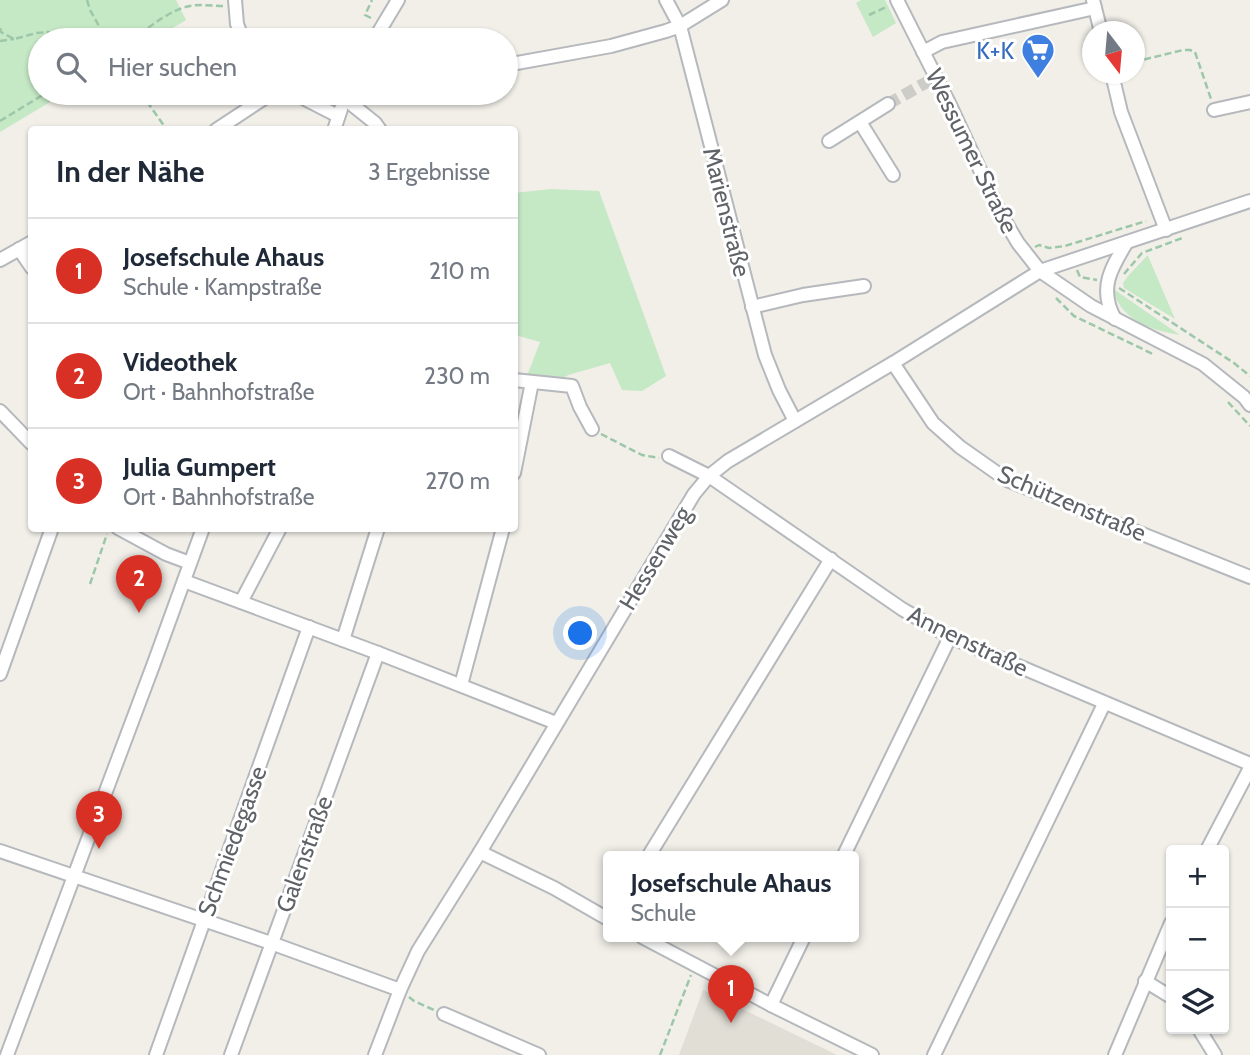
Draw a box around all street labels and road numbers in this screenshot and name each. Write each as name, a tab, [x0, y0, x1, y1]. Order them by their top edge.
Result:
street label: Wessumer Straße	[920, 64, 1024, 238]
street label: Marienstraße	[697, 144, 757, 280]
street label: Schützenstraße	[993, 459, 1151, 547]
street label: Hessenweg	[613, 500, 698, 615]
street label: Annenstraße	[903, 599, 1033, 683]
street label: Schmiedegasse	[191, 762, 273, 920]
street label: Galenstraße	[270, 792, 338, 916]

